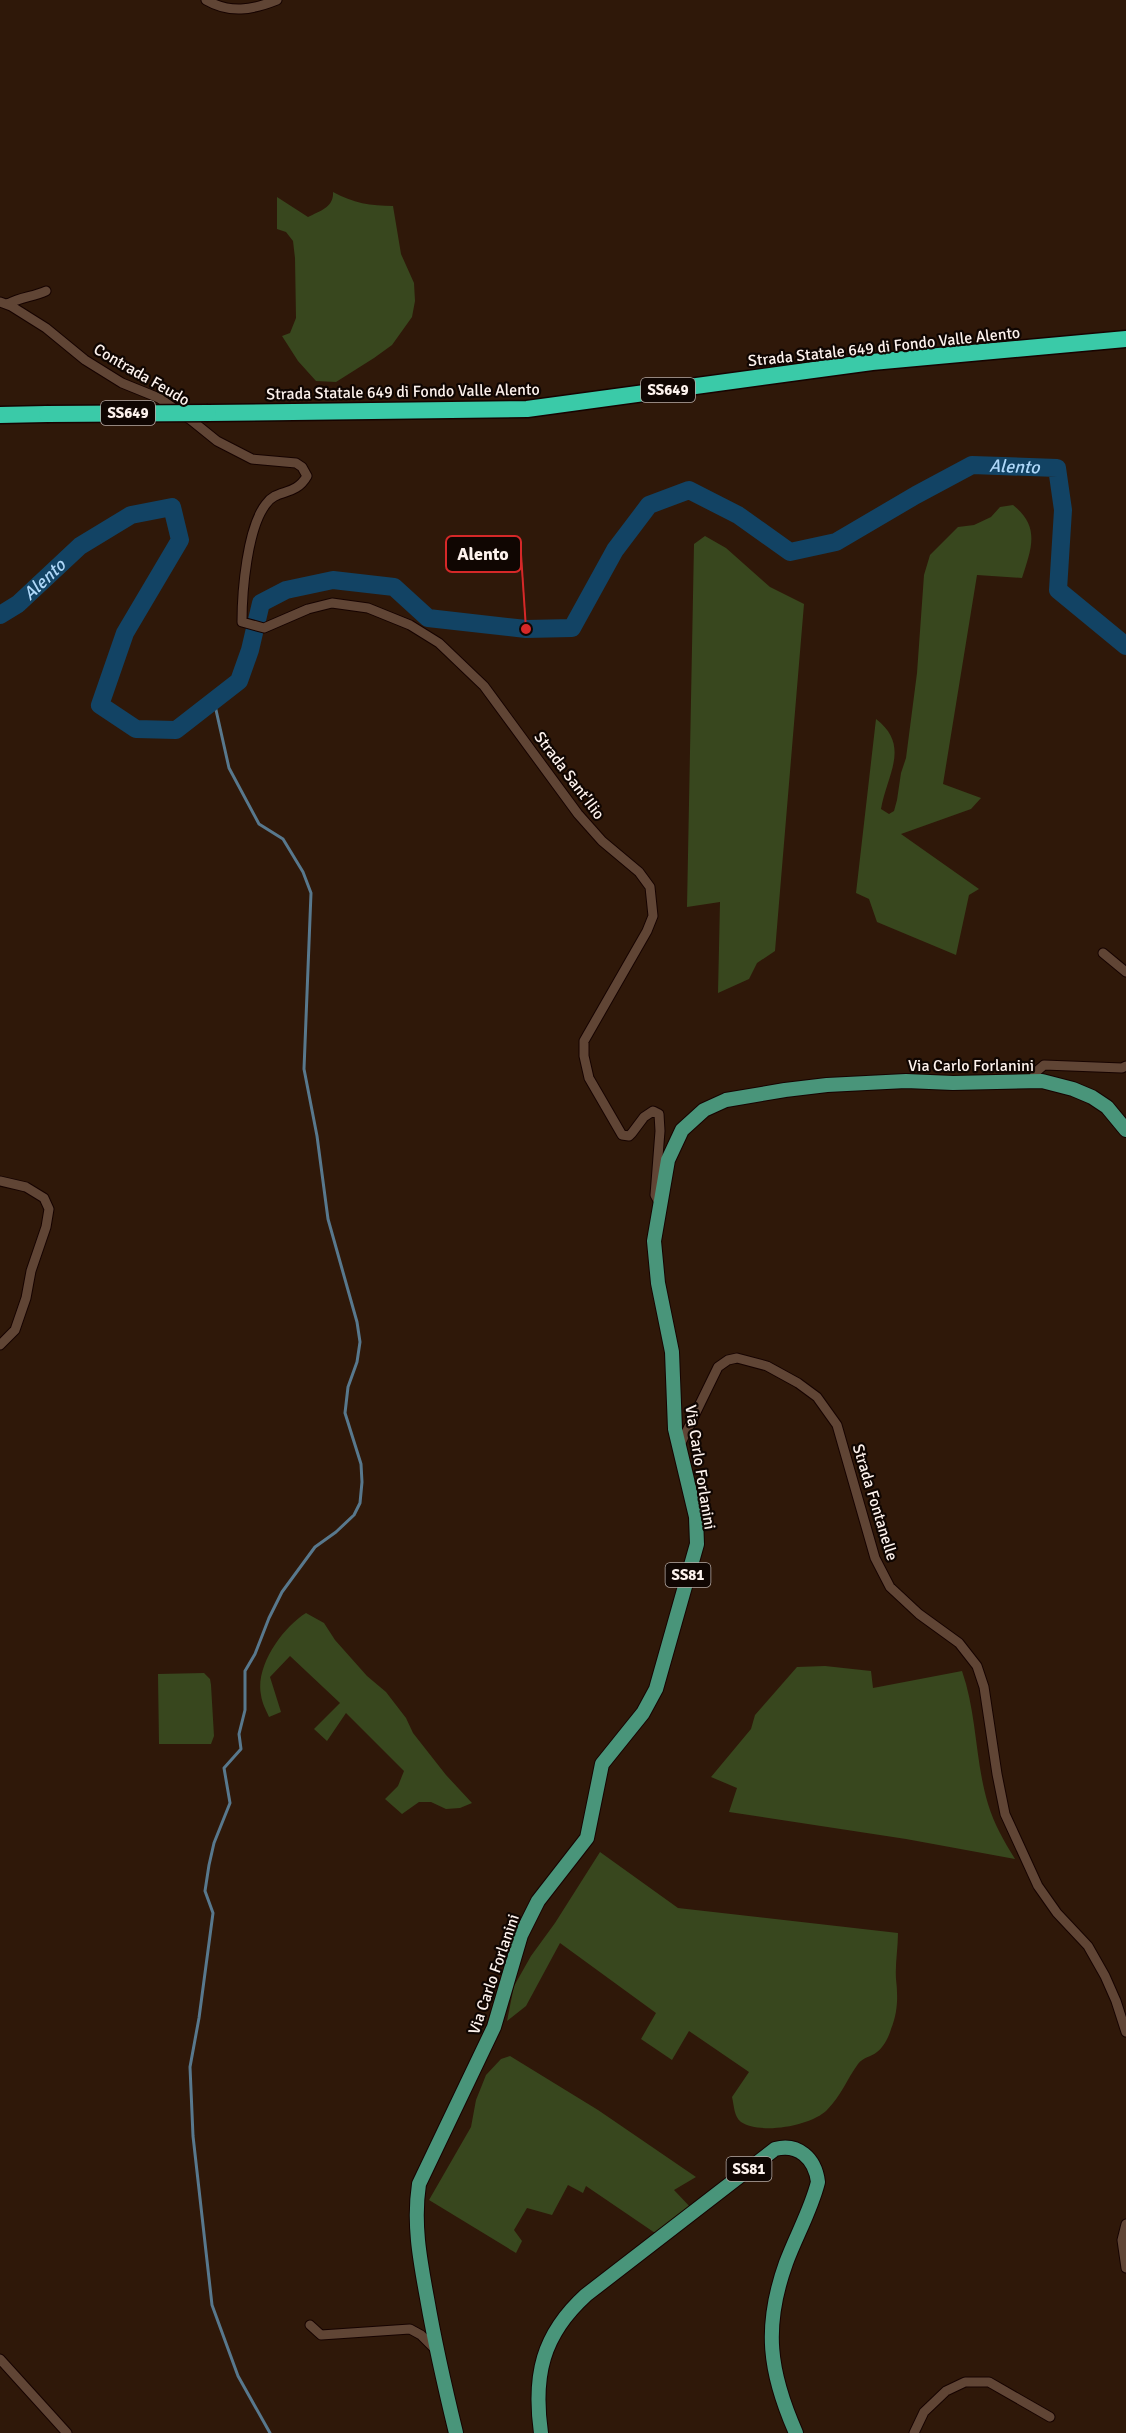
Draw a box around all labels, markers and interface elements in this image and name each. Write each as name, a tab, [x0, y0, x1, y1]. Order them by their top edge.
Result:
street label: Strada Statale 649 di Fondo Valle Alento	[747, 323, 1021, 371]
street label: Contrada Feudo	[90, 339, 193, 410]
road number: SS649	[641, 378, 695, 402]
street label: Strada Statale 649 di Fondo Valle Alento	[266, 380, 540, 404]
road number: SS649	[101, 401, 155, 425]
water label: Alento	[989, 455, 1042, 478]
callout: Alento	[446, 536, 521, 572]
text: Alento	[457, 543, 509, 565]
water label: Alento	[18, 553, 71, 605]
street label: Strada Sant'Ilio	[530, 728, 609, 824]
street label: Via Carlo Forlanini	[908, 1056, 1034, 1076]
street label: Via Carlo Forlanini	[680, 1403, 720, 1531]
street label: Strada Fontanelle	[848, 1442, 902, 1563]
road number: SS81	[666, 1563, 710, 1587]
street label: Via Carlo Forlanini	[464, 1911, 524, 2037]
road number: SS81	[726, 2157, 771, 2181]

